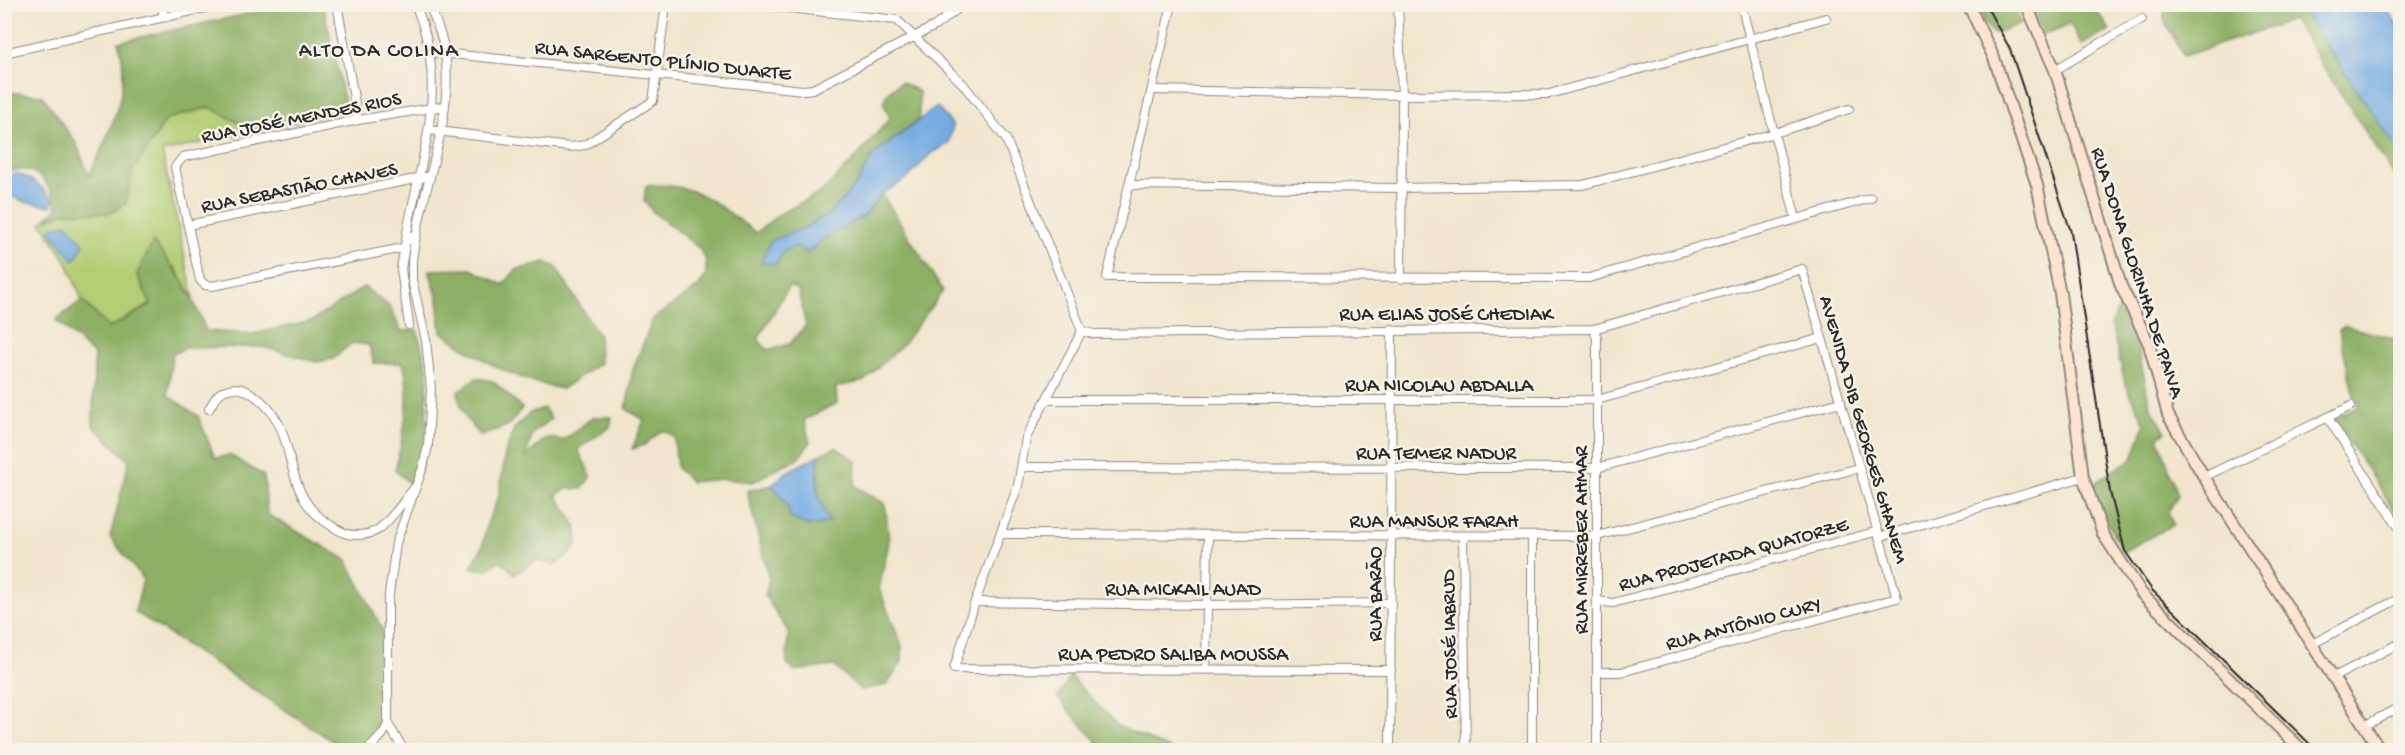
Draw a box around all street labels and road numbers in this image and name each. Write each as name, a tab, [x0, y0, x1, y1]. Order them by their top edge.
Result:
street label: RUA SARGENTO PLÍNIO DUARTE	[533, 37, 794, 88]
street label: RUA JOSÉ MENDES RIOS	[200, 88, 404, 150]
street label: RUA DONA GLORINHA DE PAIVA	[2084, 145, 2188, 402]
street label: RUA SEBASTIÃO CHAVES	[199, 158, 401, 220]
street label: AVENIDA DIB GEORGES GHANEM	[1812, 293, 1911, 567]
street label: RUA ELIAS JOSÉ CHEDIAK	[1339, 304, 1555, 328]
street label: RUA NICOLAU ABDALLA	[1345, 376, 1534, 399]
street label: RUA TEMER NADUR	[1356, 444, 1518, 467]
street label: RUA MIRREBER AHMAR	[1572, 445, 1595, 634]
street label: RUA MANSUR FARAH	[1349, 512, 1519, 535]
street label: RUA PROJETADA QUATORZE	[1617, 514, 1853, 598]
street label: RUA BARÃO	[1365, 547, 1389, 641]
street label: RUA JOSÉ IABRUD	[1438, 568, 1464, 719]
street label: RUA MICKAIL AUAD	[1105, 580, 1262, 603]
street label: RUA ANTÔNIO CURY	[1664, 594, 1824, 657]
street label: RUA PEDRO SALIBA MOUSSA	[1058, 645, 1289, 668]

